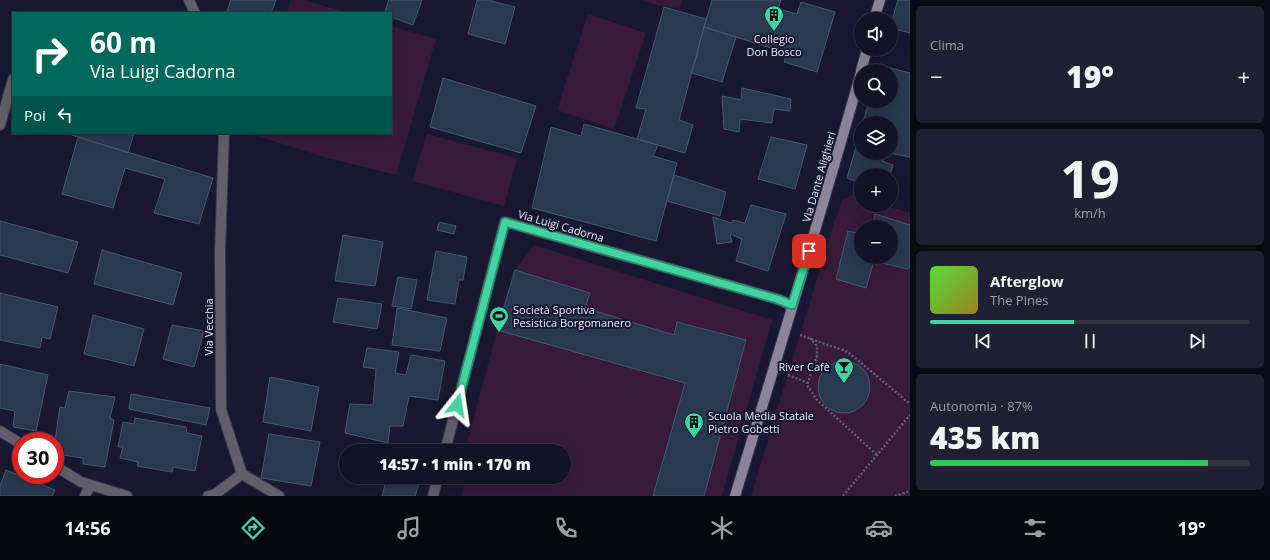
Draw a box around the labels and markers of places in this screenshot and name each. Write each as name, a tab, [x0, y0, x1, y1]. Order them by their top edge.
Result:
building icon: Collegio Don Bosco	[763, 4, 785, 32]
place label: Collegio Don Bosco	[746, 31, 802, 59]
pin	[792, 234, 826, 268]
place label: Società Sportiva Pesistica Borgomanero	[513, 302, 632, 330]
sports icon: Società Sportiva Pesistica Borgomanero	[488, 305, 510, 333]
bar icon: River Cafè	[833, 356, 855, 384]
place label: River Cafè	[778, 359, 830, 374]
place label: Scuola Media Statale Pietro Gobetti	[708, 408, 814, 436]
building icon: Scuola Media Statale Pietro Gobetti	[683, 411, 705, 439]

